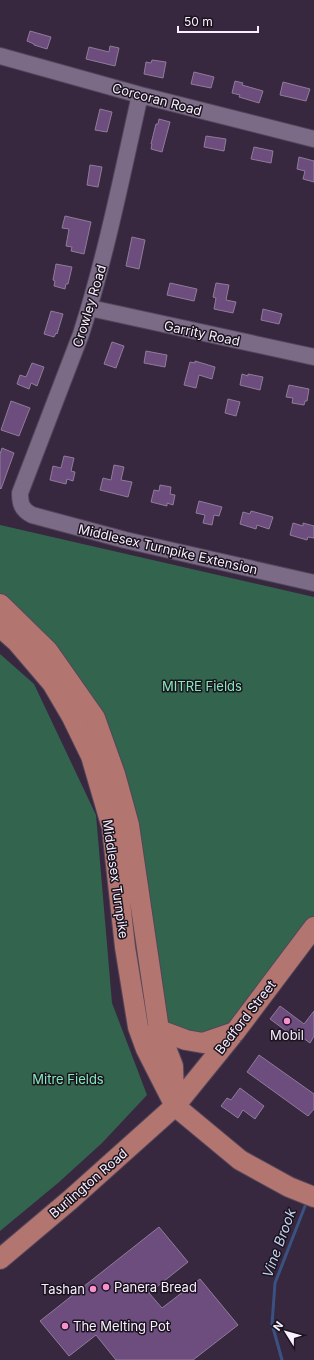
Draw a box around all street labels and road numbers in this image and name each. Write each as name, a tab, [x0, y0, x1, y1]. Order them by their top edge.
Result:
street label: Corcoran Road	[110, 79, 204, 119]
street label: Crowley Road	[69, 263, 109, 349]
street label: Garrity Road	[163, 317, 241, 349]
street label: Middlesex Turnpike Extension	[77, 521, 259, 577]
street label: Middlesex Turnpike	[100, 819, 132, 939]
street label: Bedford Street	[211, 977, 279, 1057]
street label: Burlington Road	[46, 1145, 130, 1221]

